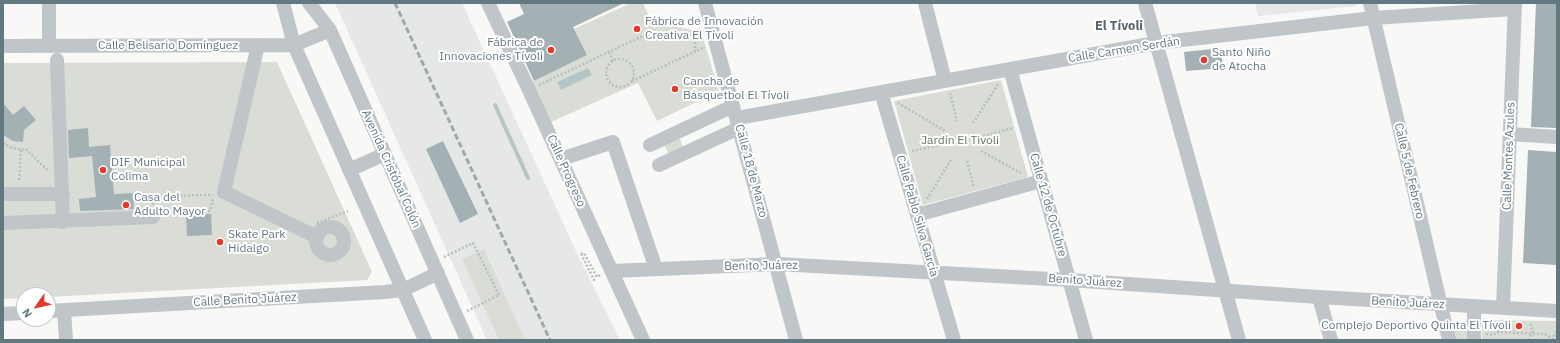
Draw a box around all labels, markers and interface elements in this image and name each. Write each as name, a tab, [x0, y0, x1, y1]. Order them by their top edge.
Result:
place label: Fábrica de Innovación Creativa El Tívoli	[645, 15, 763, 43]
district label: El Tívoli	[1095, 18, 1143, 34]
marker: Fábrica de Innovación Creativa El Tívoli	[632, 24, 642, 34]
street label: Calle Carmen Serdán	[1067, 34, 1181, 66]
place label: Fábrica de Innovaciones Tívoli	[439, 36, 543, 64]
street label: Calle Belisario Domínguez	[98, 39, 238, 53]
marker: Fábrica de Innovaciones Tívoli	[546, 45, 556, 55]
place label: Santo Niño de Atocha	[1212, 46, 1271, 74]
marker: Santo Niño de Atocha	[1199, 55, 1209, 65]
place label: Cancha de Básquetbol El Tívoli	[683, 75, 789, 103]
marker: Cancha de Básquetbol El Tívoli	[670, 84, 680, 94]
street label: Calle Montes Azules	[1500, 102, 1518, 210]
street label: Avenida Cristóbal Colón	[358, 108, 424, 230]
street label: Calle 5 de Febrero	[1391, 122, 1427, 220]
street label: Calle 18 de Marzo	[732, 123, 770, 219]
street label: Calle Progreso	[544, 133, 588, 209]
park label: Jardín El Tivoli	[921, 134, 999, 148]
street label: Calle 12 de Octubre	[1026, 152, 1070, 258]
street label: Calle Pablo Silva García	[893, 154, 941, 278]
place label: DIF Municipal Colima	[111, 156, 185, 184]
marker: DIF Municipal Colima	[98, 165, 108, 175]
place label: Casa del Adulto Mayor	[134, 191, 206, 219]
marker: Casa del Adulto Mayor	[121, 200, 131, 210]
place label: Skate Park Hidalgo	[228, 228, 286, 256]
marker: Skate Park Hidalgo	[215, 237, 225, 247]
street label: Benito Juárez	[724, 258, 798, 274]
street label: Benito Juárez	[1048, 271, 1122, 291]
north arrow	[16, 287, 56, 327]
street label: Calle Benito Juárez	[193, 290, 297, 310]
street label: Benito Juárez	[1371, 294, 1445, 312]
text: N	[19, 306, 35, 320]
place label: Complejo Deportivo Quinta El Tívoli	[1321, 319, 1511, 333]
marker: Complejo Deportivo Quinta El Tívoli	[1514, 321, 1524, 331]

